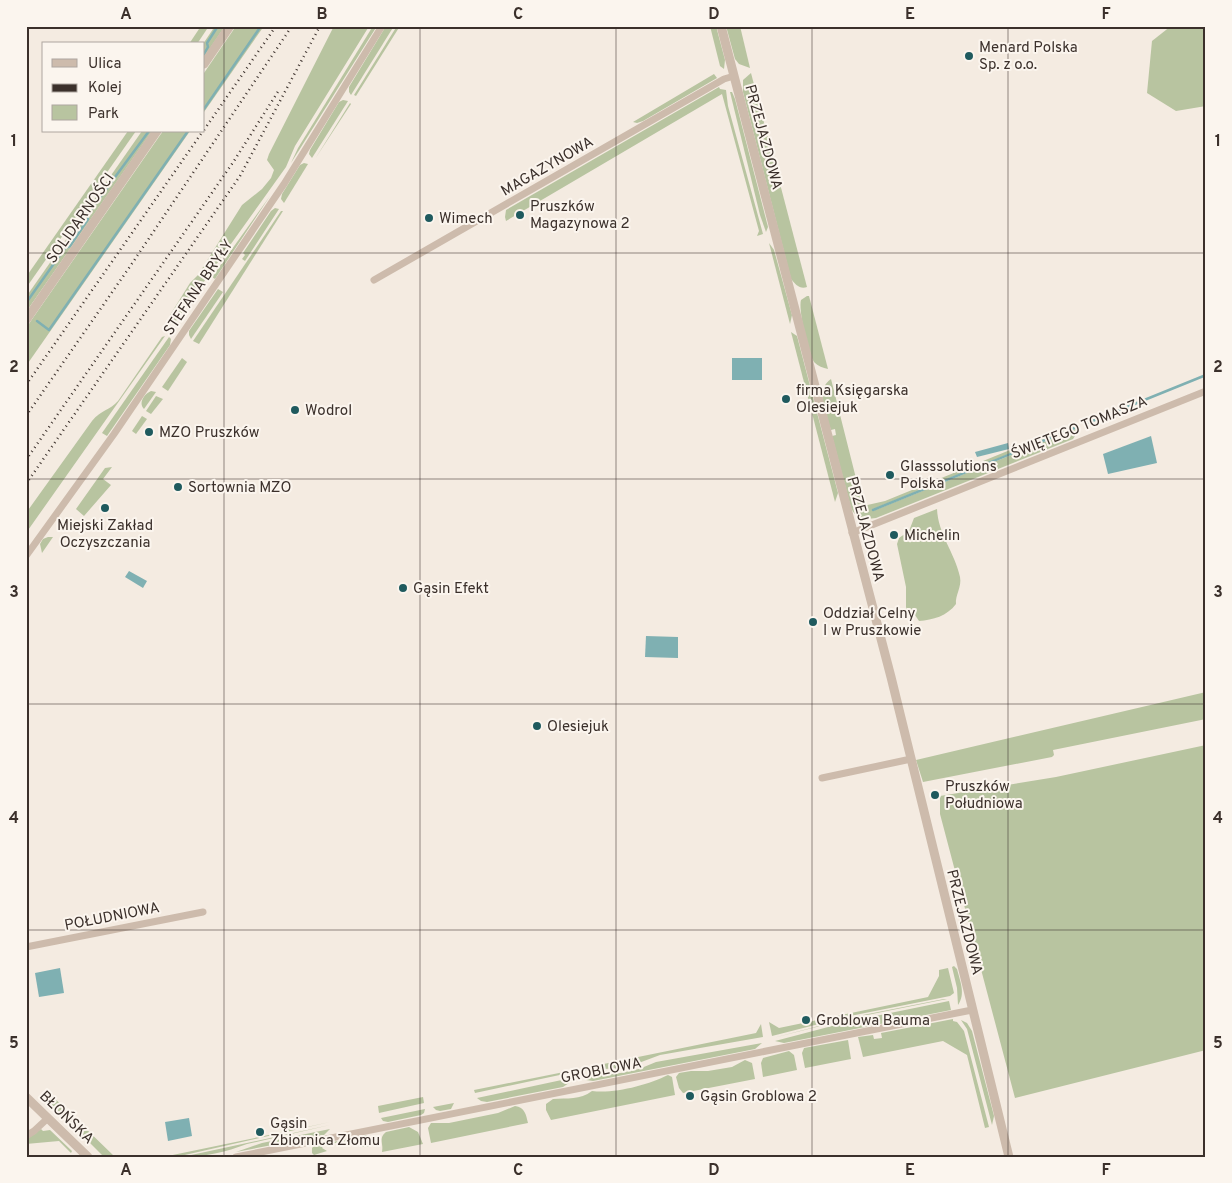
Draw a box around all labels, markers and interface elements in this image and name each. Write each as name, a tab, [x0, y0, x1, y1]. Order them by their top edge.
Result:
text: A	[120, 5, 132, 25]
text: B	[316, 5, 328, 25]
text: C	[513, 5, 523, 25]
text: D	[708, 5, 720, 25]
text: E	[905, 5, 915, 25]
text: F	[1101, 5, 1111, 25]
place label: Menard Polska Sp. z o.o.	[979, 39, 1078, 75]
legend	[42, 42, 205, 132]
marker: Menard Polska Sp. z o.o.	[963, 50, 975, 62]
text: Ulica	[88, 55, 121, 74]
text: Kolej	[88, 79, 122, 98]
street label: PRZEJAZDOWA	[739, 83, 786, 192]
text: Park	[88, 105, 119, 124]
text: 1	[11, 132, 17, 152]
text: 1	[1215, 132, 1221, 152]
street label: MAGAZYNOWA	[498, 133, 597, 201]
street label: SOLIDARNOŚCI	[41, 169, 119, 268]
place label: Pruszków Magazynowa 2	[530, 198, 630, 234]
marker: Pruszków Magazynowa 2	[514, 209, 526, 221]
place label: Wimech	[439, 210, 493, 229]
marker: Wimech	[423, 212, 435, 224]
street label: STEFANA BRYŁY	[160, 236, 239, 339]
text: 2	[9, 358, 19, 378]
text: 2	[1213, 358, 1223, 378]
place label: firma Księgarska Olesiejuk	[796, 382, 908, 418]
street label: ŚWIĘTEGO TOMASZA	[1008, 391, 1150, 464]
marker: firma Księgarska Olesiejuk	[780, 393, 792, 405]
place label: Wodrol	[305, 402, 352, 421]
marker: Wodrol	[289, 404, 301, 416]
place label: MZO Pruszków	[159, 424, 260, 443]
marker: MZO Pruszków	[143, 426, 155, 438]
place label: Glasssolutions Polska	[900, 458, 997, 494]
marker: Glasssolutions Polska	[884, 469, 896, 481]
street label: PRZEJAZDOWA	[841, 475, 888, 584]
place label: Sortownia MZO	[188, 479, 292, 498]
marker: Sortownia MZO	[172, 481, 184, 493]
marker: Miejski Zakład Oczyszczania	[99, 502, 111, 514]
place label: Miejski Zakład Oczyszczania	[57, 517, 153, 553]
place label: Michelin	[904, 527, 960, 546]
marker: Michelin	[888, 529, 900, 541]
place label: Gąsin Efekt	[413, 580, 489, 599]
marker: Gąsin Efekt	[397, 582, 409, 594]
text: 3	[9, 583, 19, 603]
text: 3	[1213, 583, 1223, 603]
place label: Oddział Celny I w Pruszkowie	[823, 605, 921, 641]
marker: Oddział Celny I w Pruszkowie	[807, 616, 819, 628]
place label: Olesiejuk	[547, 718, 609, 737]
marker: Olesiejuk	[531, 720, 543, 732]
place label: Pruszków Południowa	[945, 778, 1023, 814]
marker: Pruszków Południowa	[929, 789, 941, 801]
text: 4	[9, 809, 19, 829]
text: 4	[1213, 809, 1223, 829]
street label: PRZEJAZDOWA	[941, 868, 986, 977]
street label: POŁUDNIOWA	[63, 899, 161, 936]
place label: Groblowa Bauma	[816, 1012, 930, 1031]
marker: Groblowa Bauma	[800, 1014, 812, 1026]
text: 5	[9, 1034, 19, 1054]
text: 5	[1213, 1034, 1223, 1054]
street label: GROBLOWA	[559, 1054, 643, 1089]
street label: BŁOŃSKA	[35, 1087, 98, 1149]
place label: Gąsin Groblowa 2	[700, 1088, 817, 1107]
marker: Gąsin Groblowa 2	[684, 1090, 696, 1102]
place label: Gąsin Zbiornica Złomu	[270, 1115, 380, 1151]
marker: Gąsin Zbiornica Złomu	[254, 1126, 266, 1138]
text: A	[120, 1161, 132, 1181]
text: B	[316, 1161, 328, 1181]
text: C	[513, 1161, 523, 1181]
text: D	[708, 1161, 720, 1181]
text: E	[905, 1161, 915, 1181]
text: F	[1101, 1161, 1111, 1181]

